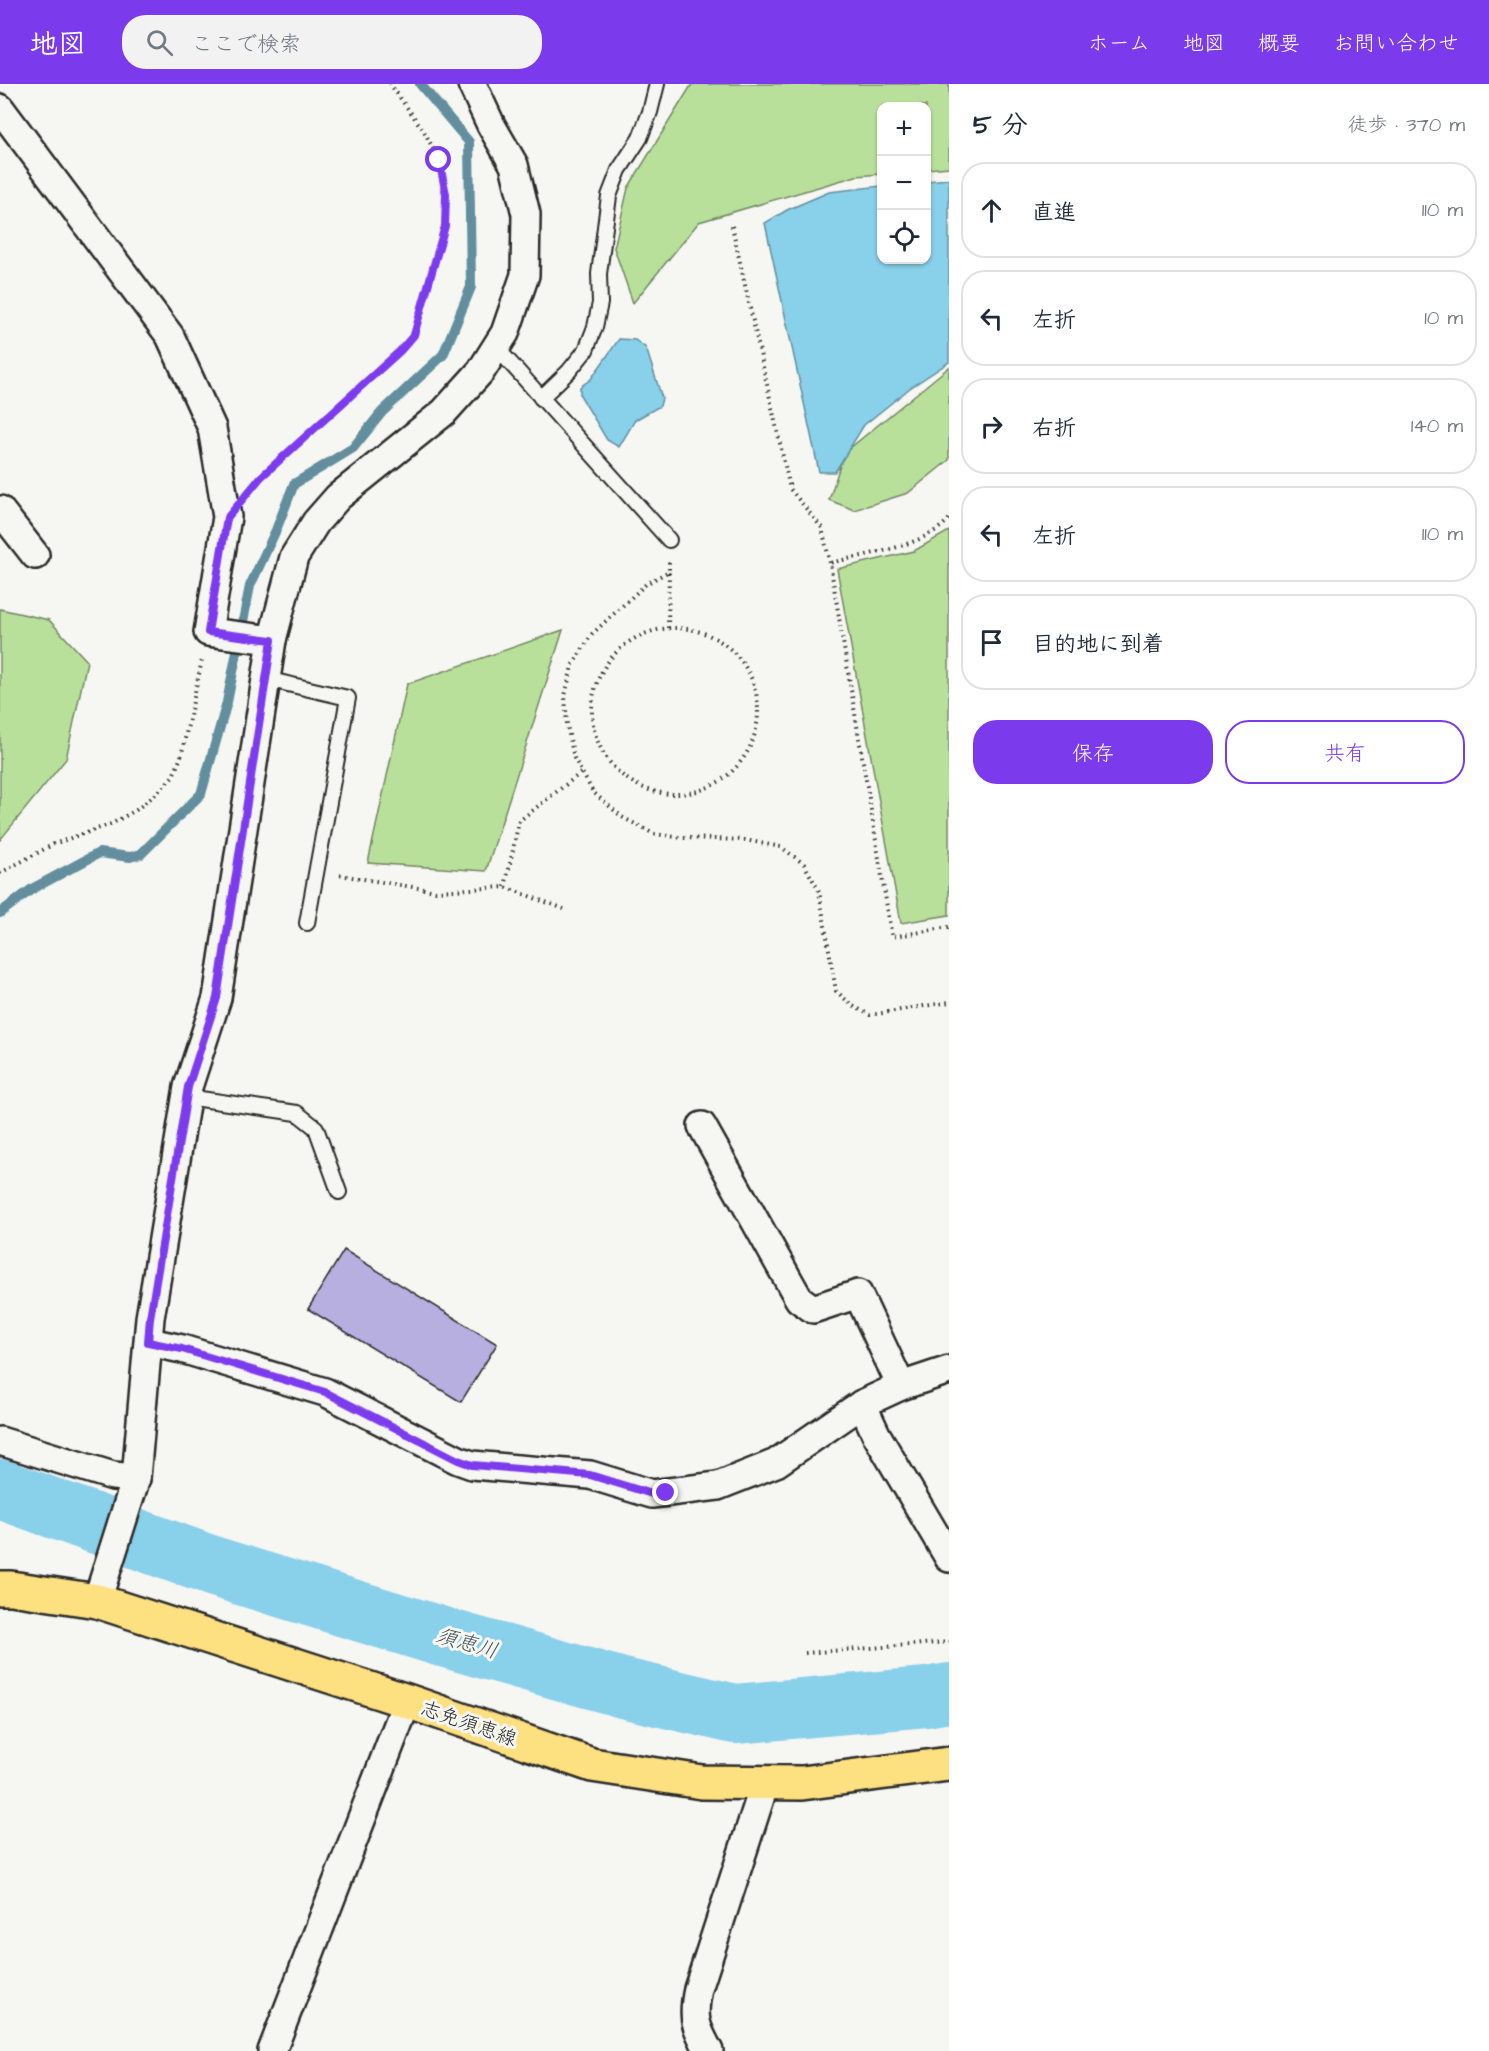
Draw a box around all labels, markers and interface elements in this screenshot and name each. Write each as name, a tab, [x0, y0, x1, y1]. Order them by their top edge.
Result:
search box	[122, 15, 542, 69]
text: 地図	[30, 25, 86, 64]
icon: search	[143, 26, 176, 59]
text: ここで検索	[191, 29, 301, 60]
text: ホーム	[1088, 29, 1150, 58]
text: 地図	[1183, 29, 1225, 58]
text: 概要	[1258, 29, 1300, 58]
text: お問い合わせ	[1333, 29, 1459, 58]
map controls	[877, 102, 931, 264]
button: +	[877, 102, 931, 156]
text: 5 分	[973, 107, 1028, 143]
text: 徒歩 · 370 m	[1348, 111, 1465, 139]
route start	[425, 146, 451, 172]
button: −	[877, 156, 931, 210]
icon: ahead	[975, 194, 1008, 227]
text: 110 m	[1422, 196, 1463, 224]
text: 直進	[1032, 197, 1076, 228]
button: locate	[877, 210, 931, 264]
icon: left	[975, 302, 1008, 335]
text: 10 m	[1424, 304, 1463, 332]
text: 左折	[1032, 305, 1076, 336]
icon: right	[975, 410, 1008, 443]
text: 140 m	[1411, 412, 1463, 440]
text: 右折	[1032, 413, 1076, 444]
icon: left	[975, 518, 1008, 551]
text: 110 m	[1422, 520, 1463, 548]
text: 左折	[1032, 521, 1076, 552]
icon: arrive	[975, 626, 1008, 659]
text: 目的地に到着	[1032, 629, 1164, 660]
button: 保存	[973, 720, 1213, 784]
button: 共有	[1225, 720, 1465, 784]
route end	[652, 1479, 678, 1505]
water label: 須恵川	[433, 1621, 501, 1666]
street label: 志免須恵線	[417, 1694, 521, 1753]

